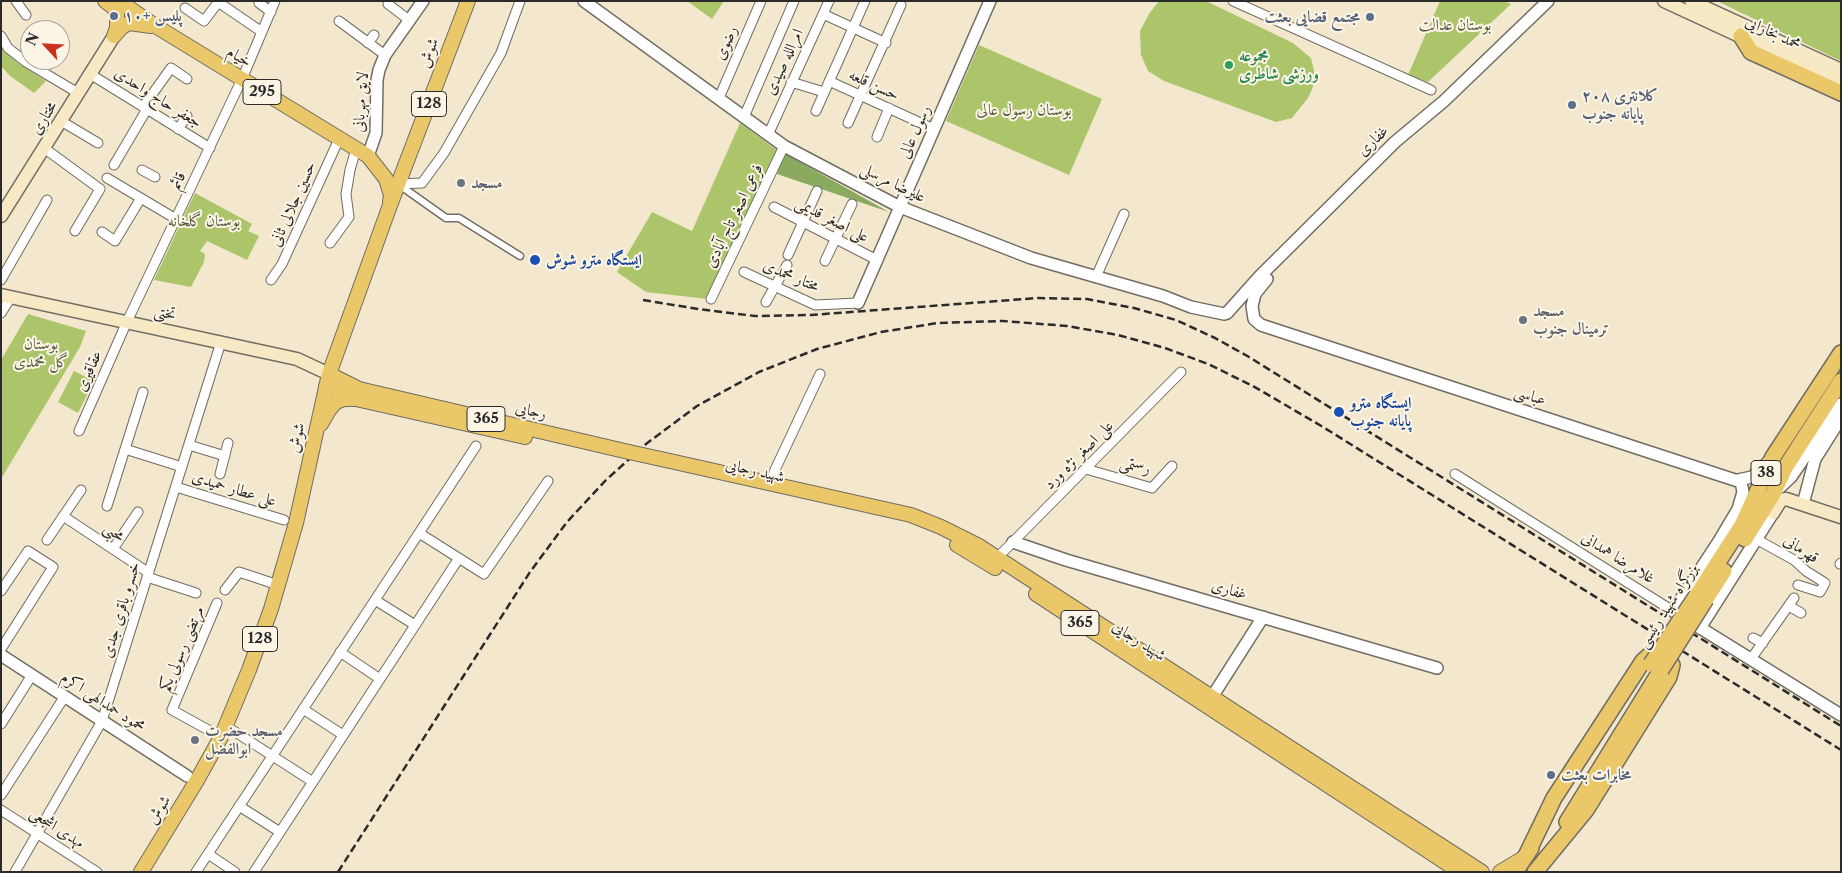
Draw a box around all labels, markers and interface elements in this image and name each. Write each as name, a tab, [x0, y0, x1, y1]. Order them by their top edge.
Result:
place label: پلیس +۱۰	[124, 6, 182, 26]
place label: مجتمع قضایی بعثت	[1264, 7, 1360, 27]
marker: پلیس +۱۰	[108, 10, 120, 22]
marker: مجتمع قضایی بعثت	[1364, 11, 1376, 23]
street label: محمد بخارایی	[1742, 12, 1804, 54]
park label: بوستان عدالت	[1419, 15, 1491, 35]
north arrow	[20, 20, 70, 70]
street label: رضوی	[710, 23, 742, 63]
street label: امرالله صیدی	[760, 26, 808, 98]
text: N	[22, 30, 43, 48]
street label: شوش	[415, 35, 443, 71]
street label: خیام	[223, 42, 255, 72]
place label: مجموعه ورزشی شاطری	[1239, 46, 1319, 84]
marker: مجموعه ورزشی شاطری	[1223, 59, 1235, 71]
street label: جعفر حاج واحدی	[111, 63, 205, 133]
street label: حسن قلعه	[846, 65, 902, 105]
street label: لایق مهربانی	[349, 71, 373, 133]
road number: 295	[243, 80, 281, 104]
place label: کلانتری ۲۰۸ پایانه جنوب	[1582, 86, 1658, 124]
road number: 128	[412, 92, 446, 116]
street label: مختاری	[26, 98, 62, 138]
marker: کلانتری ۲۰۸ پایانه جنوب	[1566, 99, 1578, 111]
park label: بوستان رسول عالی	[977, 100, 1071, 120]
street label: رسول عالی	[895, 102, 935, 162]
street label: غفاری	[1353, 122, 1393, 160]
street label: حسین جلالی ثانی	[266, 159, 320, 249]
street label: علیرضا مرسلی	[857, 159, 929, 207]
street label: فرعی اصغر تاج آبادی	[701, 161, 767, 271]
street label: قائم	[166, 169, 190, 193]
place label: مسجد	[471, 173, 502, 193]
marker: مسجد	[455, 177, 467, 189]
street label: علی اصغر قدیمی	[792, 193, 872, 247]
park label: بوستان گلخانه	[168, 211, 240, 231]
place label: ایستگاه مترو شوش	[546, 250, 642, 270]
marker: ایستگاه مترو شوش	[528, 253, 542, 267]
street label: مختار محمدی	[760, 256, 822, 296]
street label: تختی	[152, 301, 178, 325]
place label: مسجد ترمینال جنوب	[1533, 301, 1609, 339]
marker: مسجد ترمینال جنوب	[1517, 314, 1529, 326]
park label: بوستان گل محمدی	[14, 334, 68, 372]
street label: عقاقیری	[71, 347, 107, 395]
street label: عباسی	[1512, 382, 1548, 410]
place label: ایستگاه مترو پایانه جنوب	[1350, 393, 1412, 431]
street label: رجایی	[514, 398, 548, 424]
marker: ایستگاه مترو پایانه جنوب	[1332, 405, 1346, 419]
road number: 365	[467, 406, 505, 432]
street label: علی اصغر نژه ورد	[1040, 416, 1118, 494]
street label: شوش	[284, 421, 310, 455]
street label: رستمی	[1118, 453, 1152, 479]
street label: شهید رجایی	[724, 455, 786, 487]
road number: 38	[1751, 460, 1781, 486]
street label: علی عطار حمیدی	[189, 467, 279, 511]
street label: محبی	[100, 518, 128, 546]
street label: غلامرضا همدانی	[1578, 528, 1658, 588]
street label: قهرمانی	[1780, 531, 1822, 567]
street label: خسرو باقری جدی	[97, 560, 145, 660]
street label: بزرگراه شهید رئیسی	[1634, 560, 1702, 652]
street label: غفاری	[1209, 576, 1249, 604]
street label: مرتضی رسولی یکم	[155, 603, 209, 695]
road number: 365	[1061, 610, 1099, 636]
street label: شهید رجایی	[1109, 617, 1169, 665]
road number: 128	[242, 626, 278, 652]
street label: محمود حمدالهی اکرم	[57, 668, 149, 736]
place label: مسجد حضرت ابوالفضل	[205, 721, 283, 759]
marker: مسجد حضرت ابوالفضل	[189, 734, 201, 746]
place label: مخابرات بعثت	[1561, 765, 1631, 785]
marker: مخابرات بعثت	[1545, 769, 1557, 781]
street label: شوش	[143, 792, 175, 828]
street label: مهدی اشجعی	[26, 803, 88, 853]

